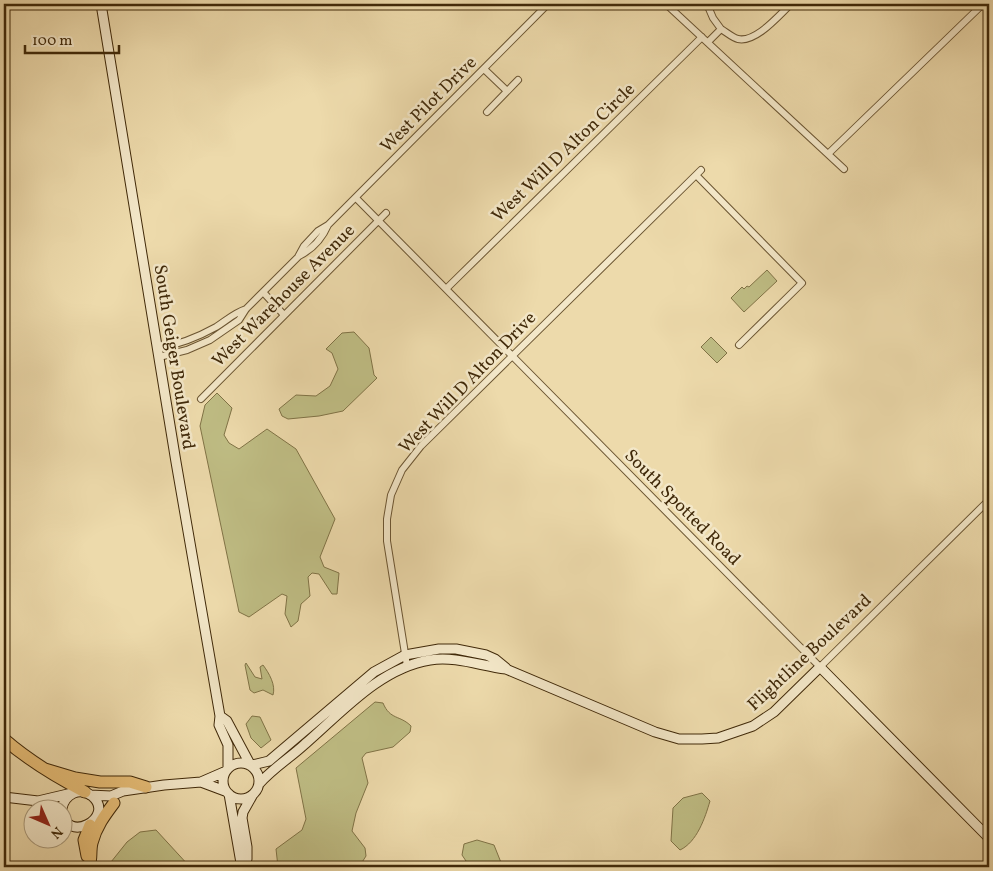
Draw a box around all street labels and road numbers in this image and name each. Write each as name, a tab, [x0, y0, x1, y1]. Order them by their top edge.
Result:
street label: West Pilot Drive	[375, 51, 483, 159]
street label: West Will D Alton Circle	[487, 78, 641, 228]
street label: West Warehouse Avenue	[207, 219, 361, 373]
street label: South Geiger Boulevard	[147, 263, 201, 452]
street label: West Will D Alton Drive	[394, 307, 542, 459]
street label: South Spotted Road	[618, 444, 746, 572]
street label: Flightline Boulevard	[742, 589, 878, 717]

